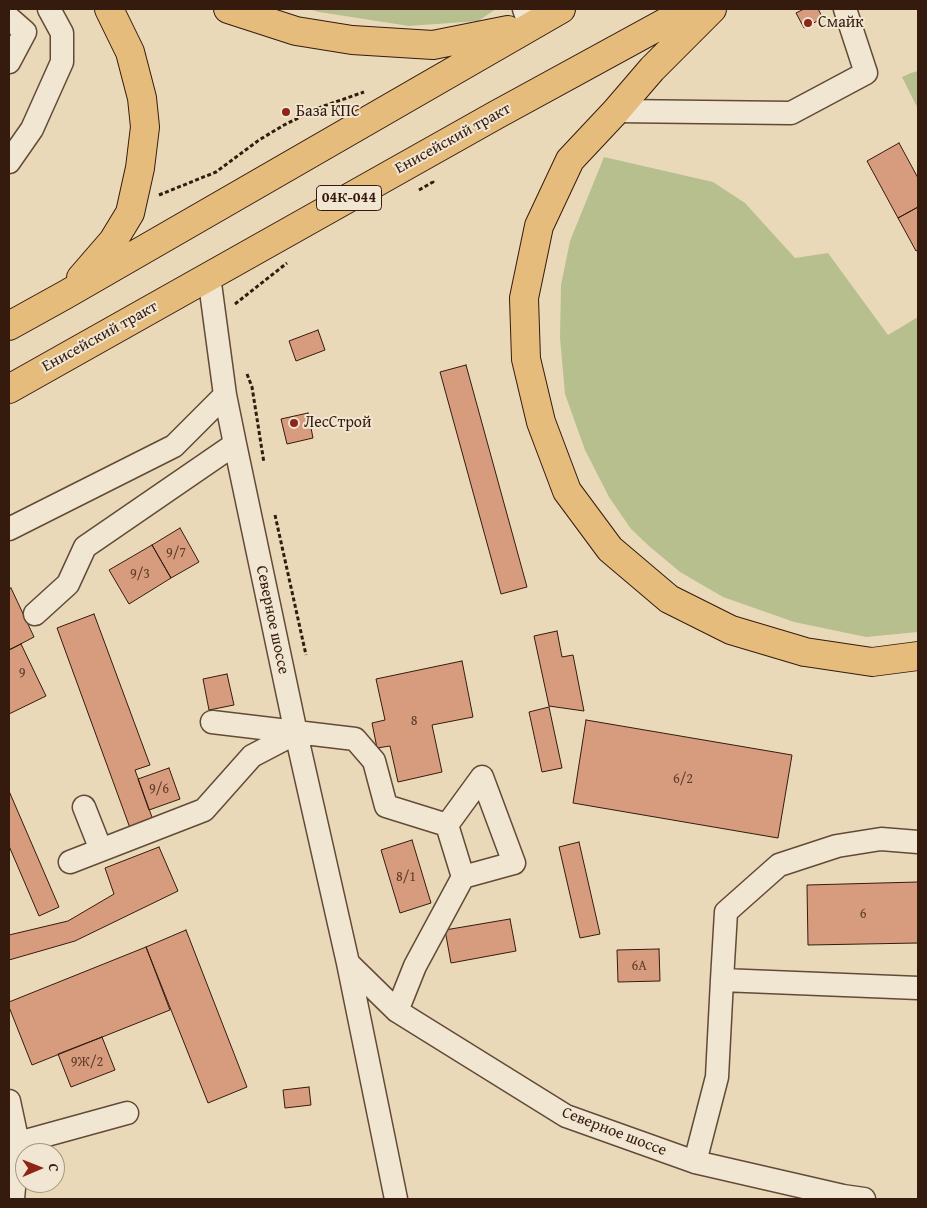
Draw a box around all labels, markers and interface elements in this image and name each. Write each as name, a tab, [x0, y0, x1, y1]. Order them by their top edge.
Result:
place label: Смайк	[818, 13, 864, 33]
marker: Смайк	[802, 17, 814, 29]
street label: Енисейский тракт	[392, 99, 514, 179]
place label: База КПС	[296, 102, 360, 122]
marker: База КПС	[280, 106, 292, 118]
road number: 04К-044	[316, 186, 382, 210]
street label: Енисейский тракт	[39, 297, 161, 377]
place label: ЛесСтрой	[304, 413, 372, 433]
marker: ЛесСтрой	[288, 417, 300, 429]
house number: 9/7	[166, 545, 186, 561]
street label: Северное шоссе	[251, 564, 293, 676]
house number: 9/3	[130, 566, 150, 582]
house number: 9	[19, 665, 25, 681]
house number: 8	[411, 713, 417, 729]
house number: 6/2	[673, 771, 693, 787]
house number: 9/6	[149, 781, 169, 797]
house number: 8/1	[396, 869, 416, 885]
house number: 6	[860, 906, 866, 922]
house number: 6А	[631, 958, 647, 974]
house number: 9Ж/2	[71, 1054, 103, 1070]
street label: Северное шоссе	[559, 1103, 669, 1161]
north arrow	[15, 1143, 65, 1193]
text: С	[44, 1164, 64, 1172]

